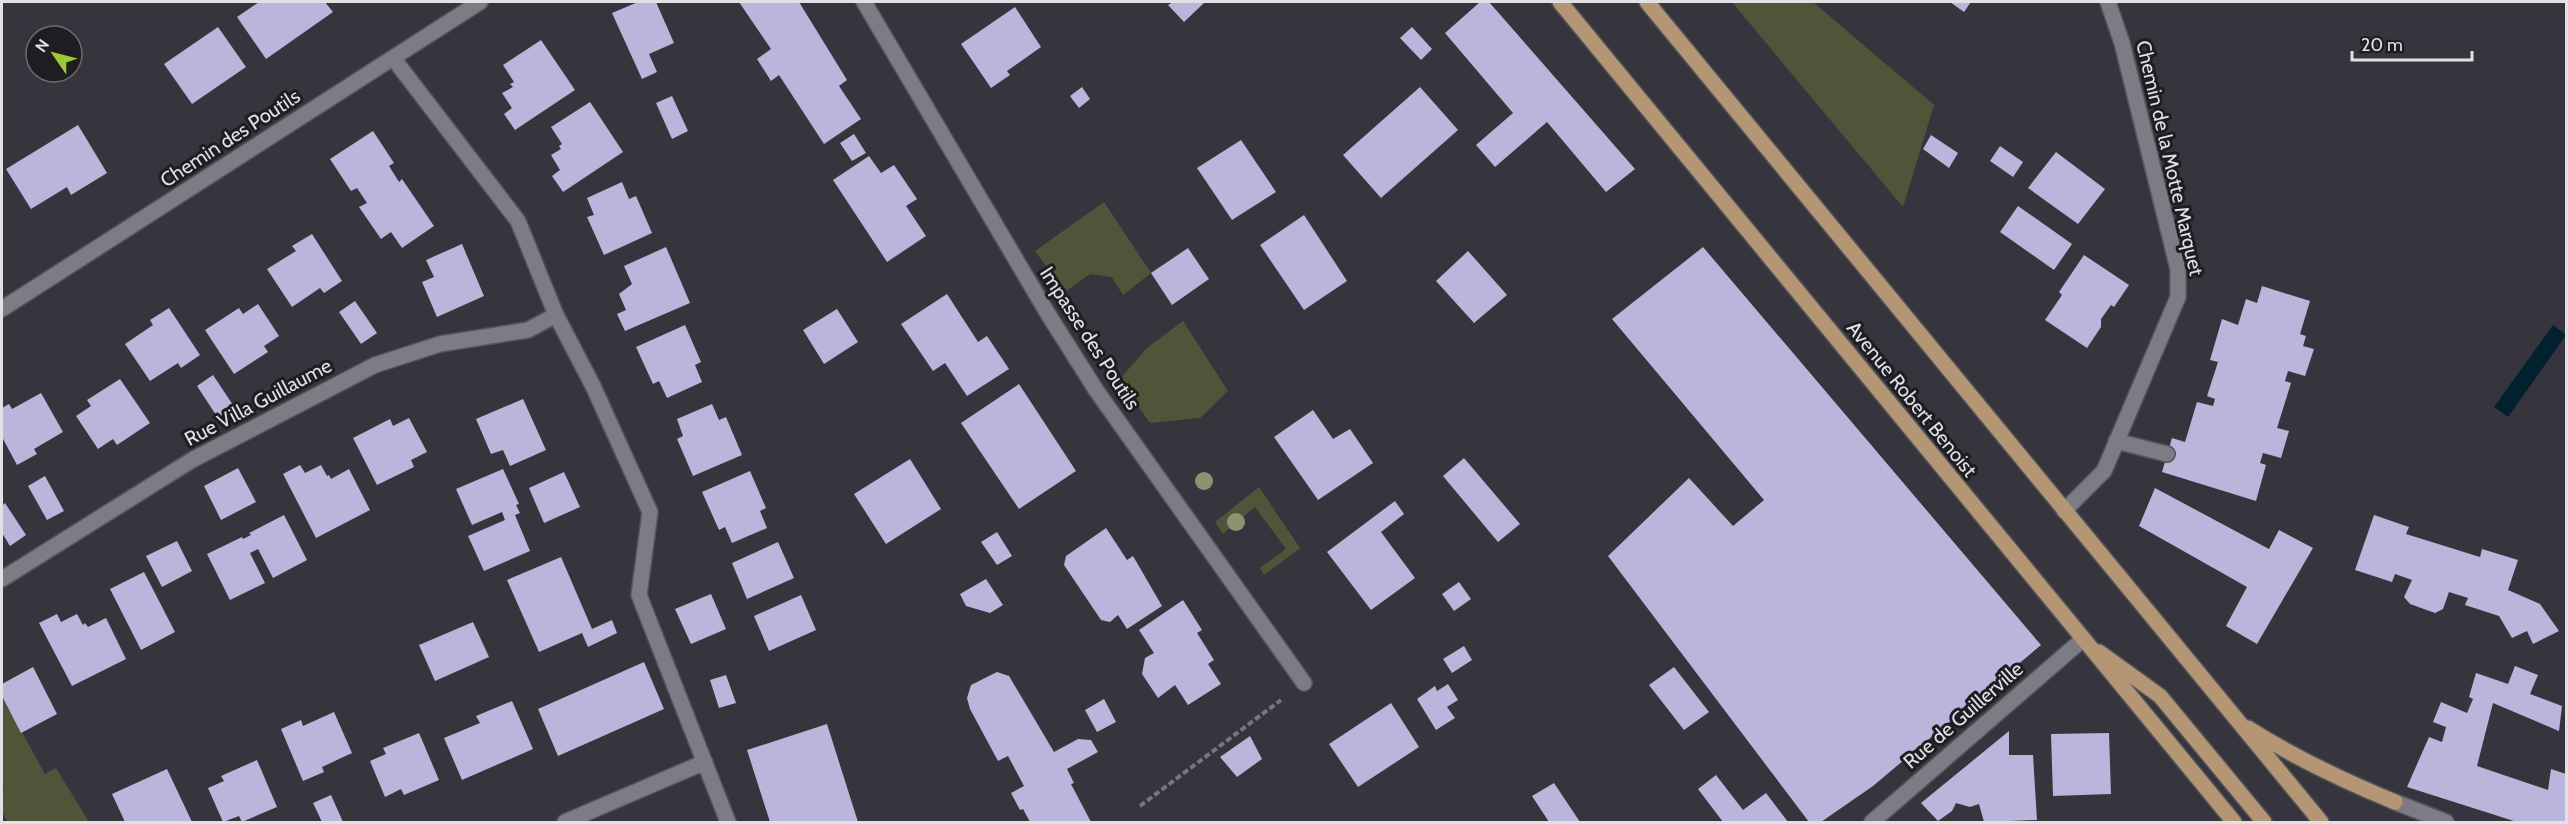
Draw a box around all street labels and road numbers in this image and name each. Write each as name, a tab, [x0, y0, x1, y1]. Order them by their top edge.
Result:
street label: Chemin de la Motte Marquet	[2131, 38, 2209, 278]
street label: Chemin des Poutils	[156, 84, 304, 192]
street label: Impasse des Poutils	[1035, 262, 1145, 414]
street label: Avenue Robert Benoist	[1842, 316, 1982, 482]
street label: Rue Villa Guillaume	[180, 353, 336, 451]
street label: Rue de Guillerville	[1898, 657, 2028, 773]

